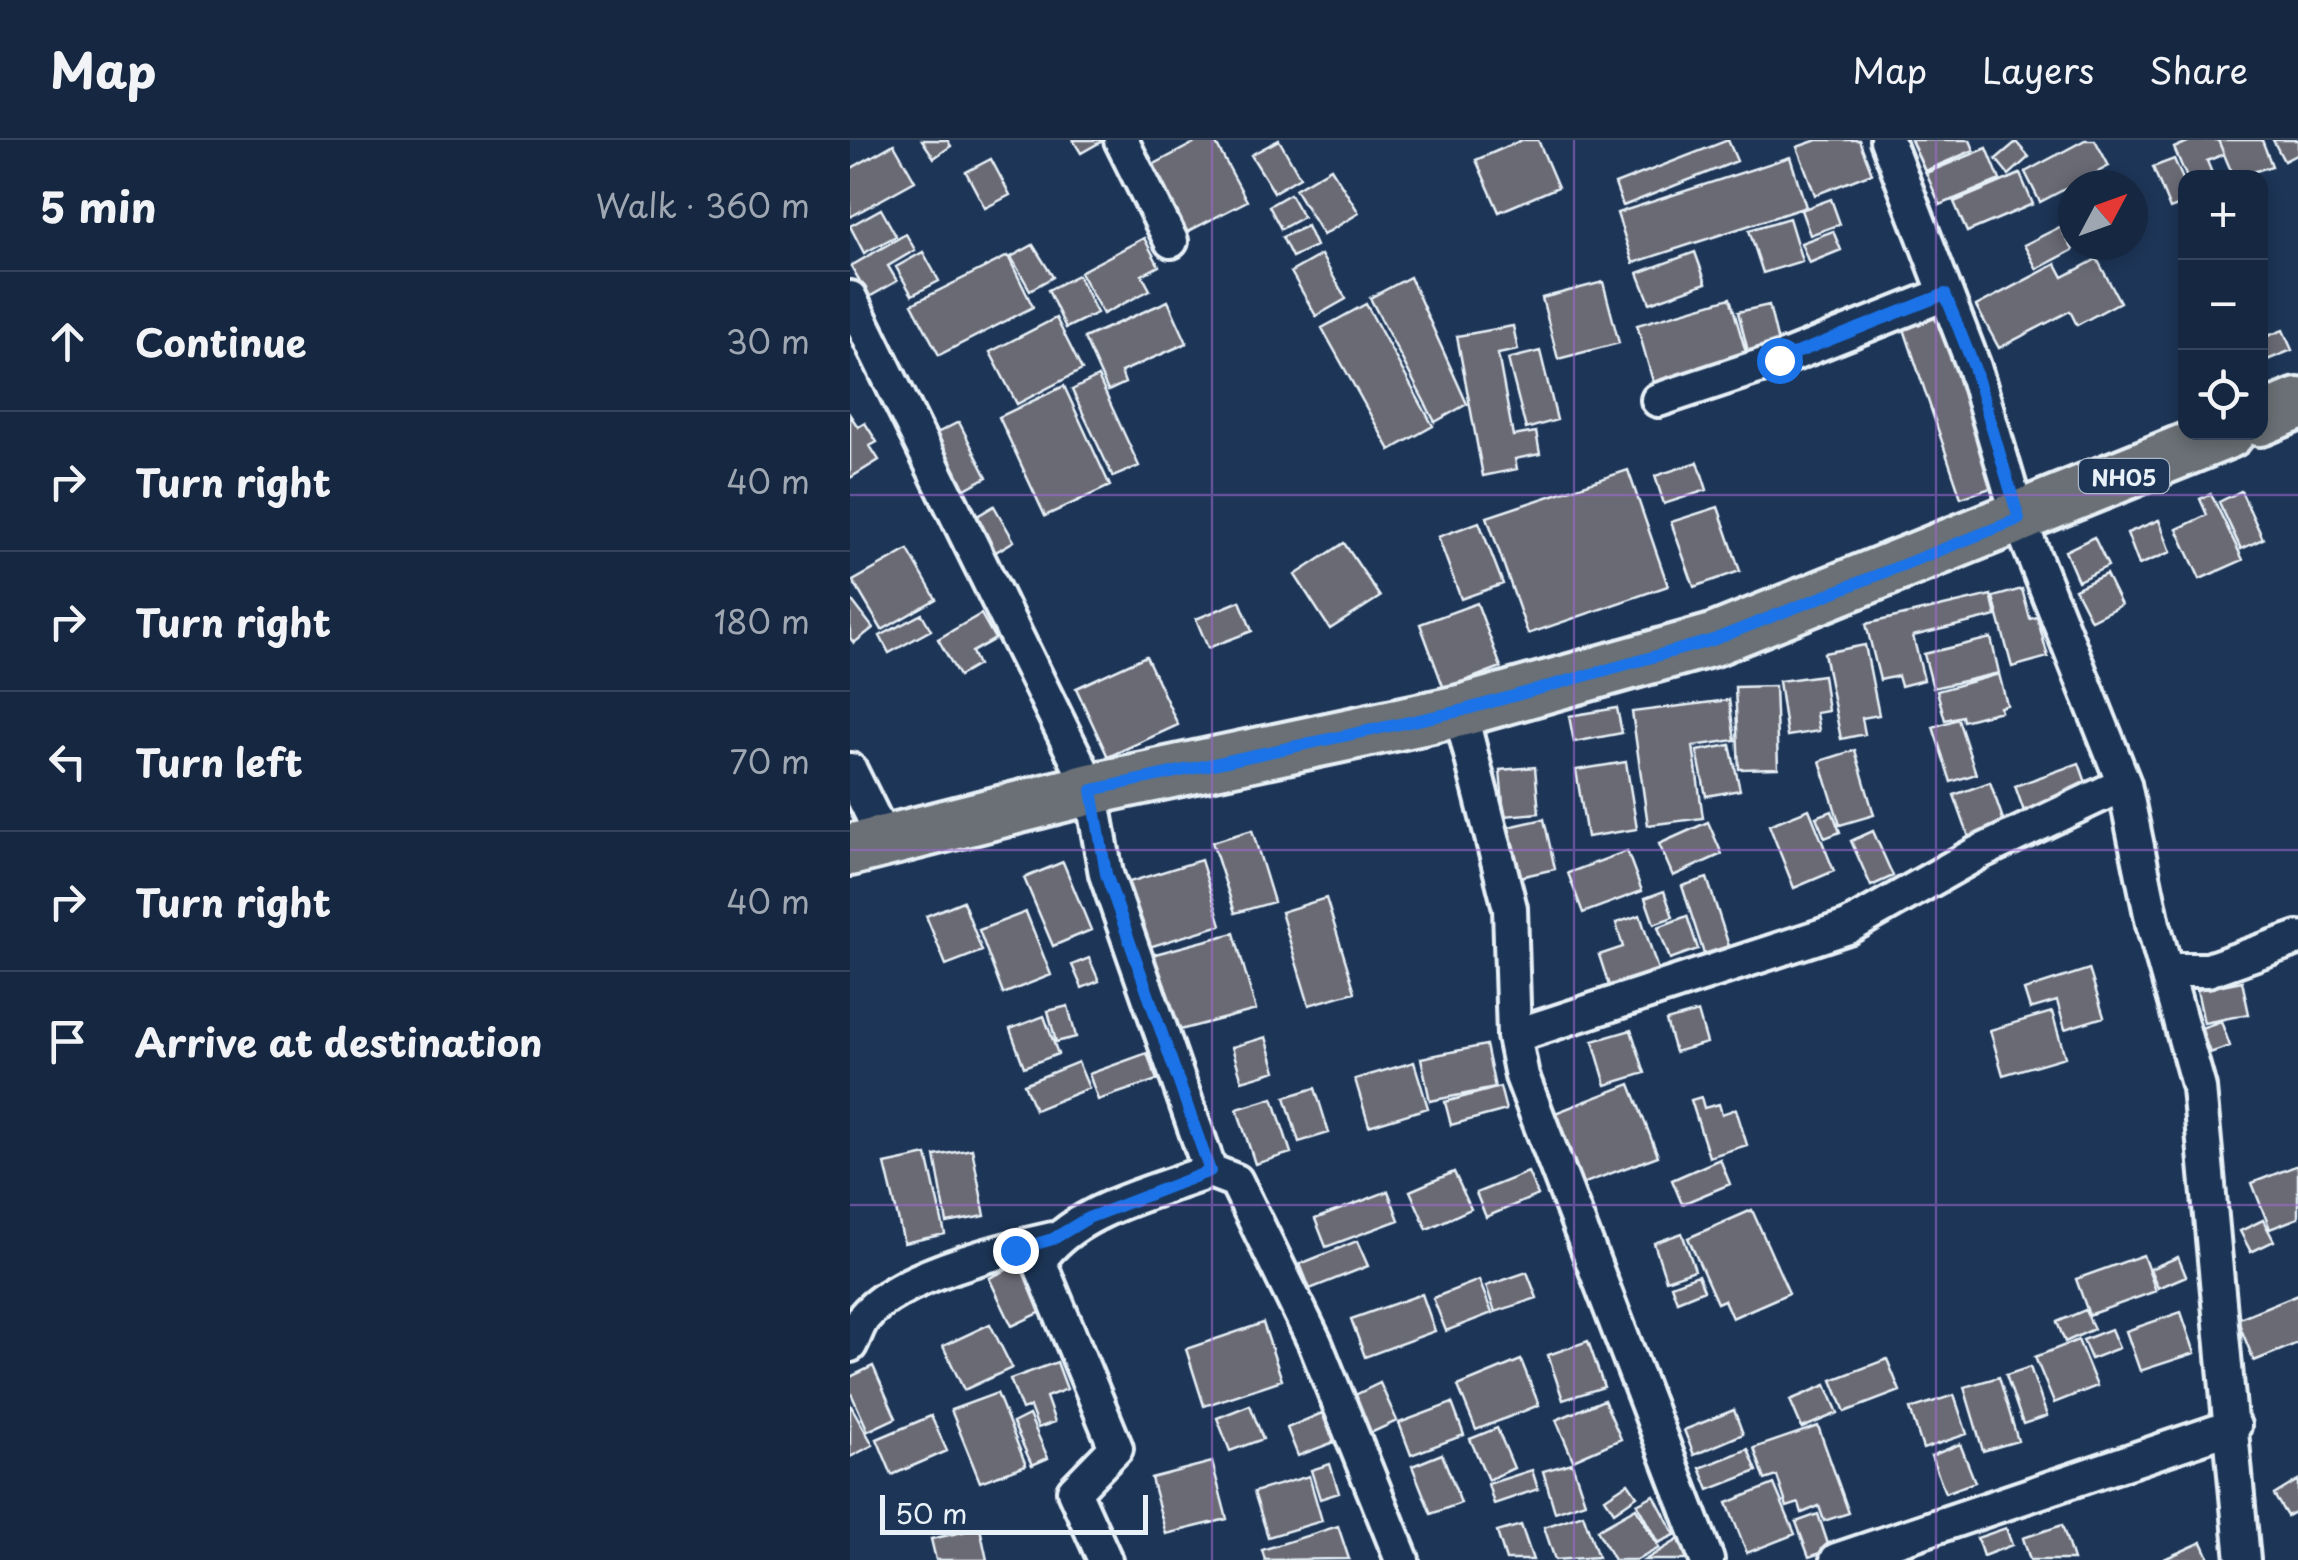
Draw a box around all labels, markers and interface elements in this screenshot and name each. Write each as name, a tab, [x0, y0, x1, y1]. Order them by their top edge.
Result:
text: Map	[50, 33, 156, 105]
text: Map	[1852, 43, 1927, 96]
text: Layers	[1982, 43, 2094, 96]
text: Share	[2149, 43, 2248, 96]
north arrow	[2058, 170, 2148, 260]
map controls	[2178, 170, 2268, 440]
button: +	[2178, 170, 2268, 260]
text: 5 min	[40, 174, 157, 237]
text: Walk · 360 m	[596, 181, 810, 229]
button: −	[2178, 260, 2268, 350]
text: Continue	[135, 313, 306, 370]
icon: ahead	[40, 314, 95, 369]
text: 30 m	[726, 317, 810, 365]
route start	[1757, 338, 1803, 384]
button: locate	[2178, 350, 2268, 440]
text: Turn right	[135, 453, 331, 510]
icon: right	[40, 454, 95, 509]
text: 40 m	[726, 457, 810, 505]
road number: NH05	[2079, 459, 2169, 493]
text: Turn right	[135, 593, 331, 650]
icon: right	[40, 594, 95, 649]
text: 180 m	[714, 597, 810, 645]
text: Turn left	[135, 733, 303, 790]
icon: left	[40, 734, 95, 789]
text: 70 m	[730, 737, 810, 785]
text: Turn right	[135, 873, 331, 930]
icon: right	[40, 874, 95, 929]
text: 40 m	[726, 877, 810, 925]
text: Arrive at destination	[135, 1013, 543, 1070]
icon: arrive	[40, 1014, 95, 1069]
route end	[993, 1228, 1039, 1274]
scale bar	[880, 1490, 1148, 1534]
text: 50 m	[895, 1491, 968, 1534]

